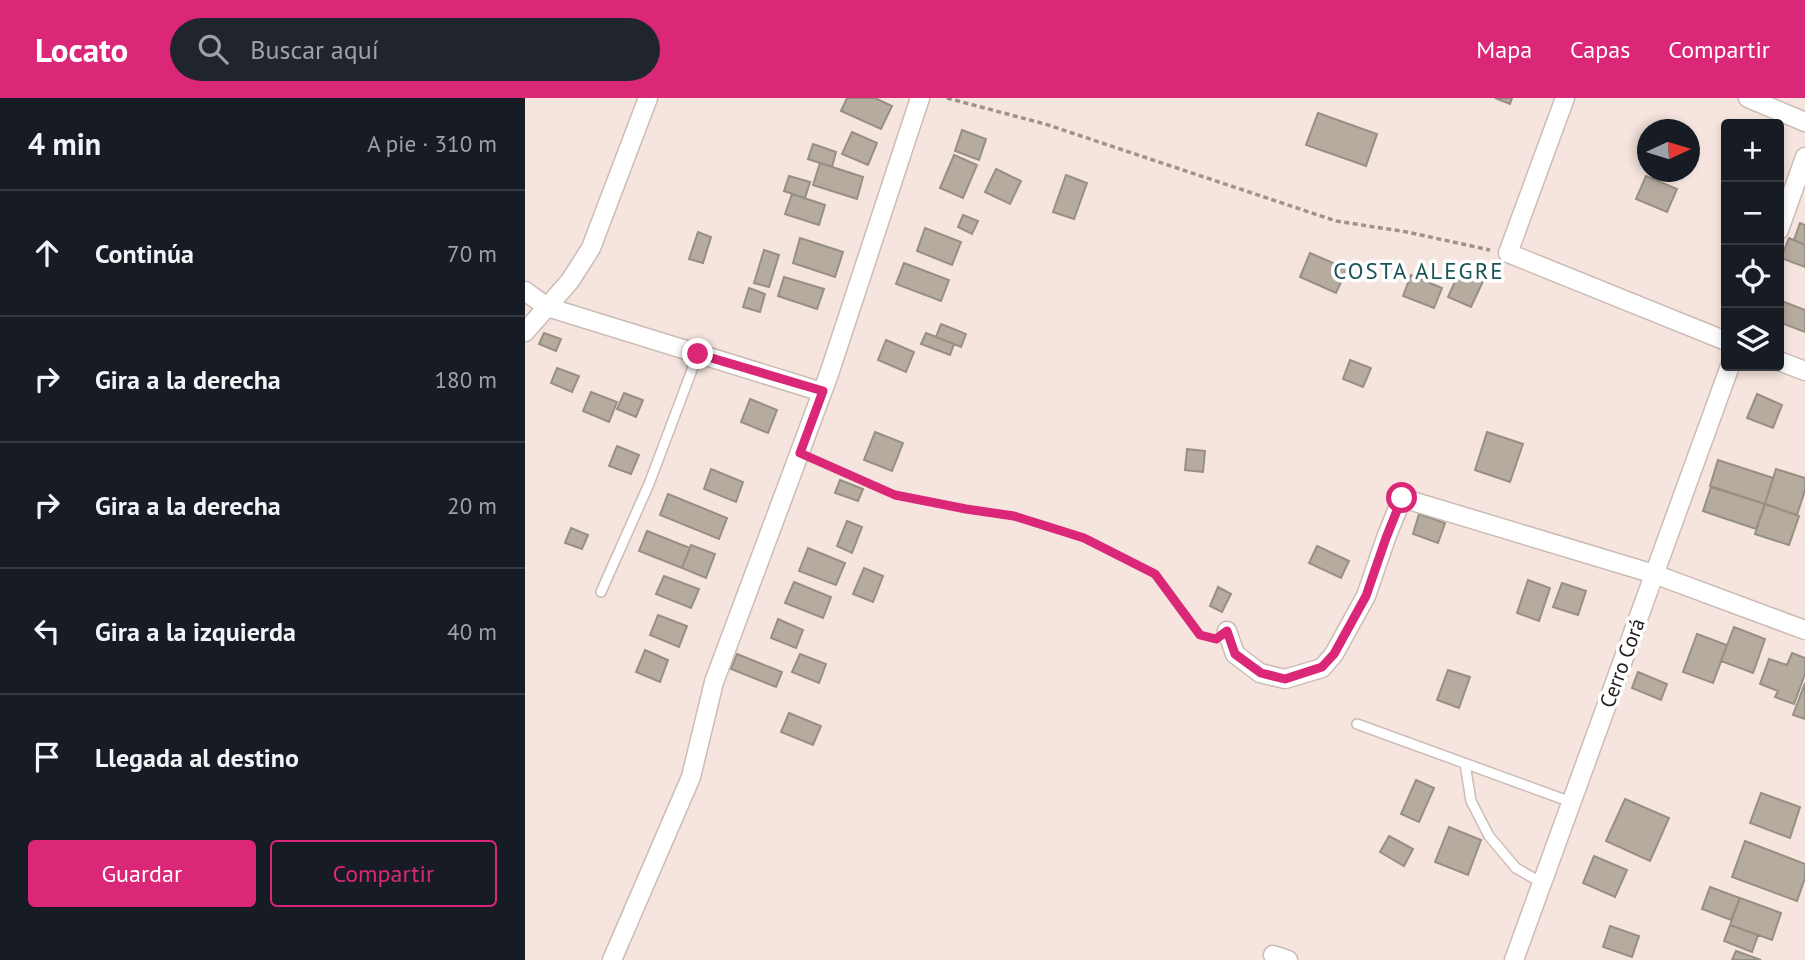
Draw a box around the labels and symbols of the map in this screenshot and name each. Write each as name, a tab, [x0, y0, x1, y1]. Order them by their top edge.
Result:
north arrow	[1637, 119, 1700, 182]
district label: COSTA ALEGRE	[1333, 256, 1505, 285]
route end	[682, 338, 713, 369]
route start	[1386, 482, 1417, 513]
street label: Cerro Corá	[1593, 615, 1651, 711]

